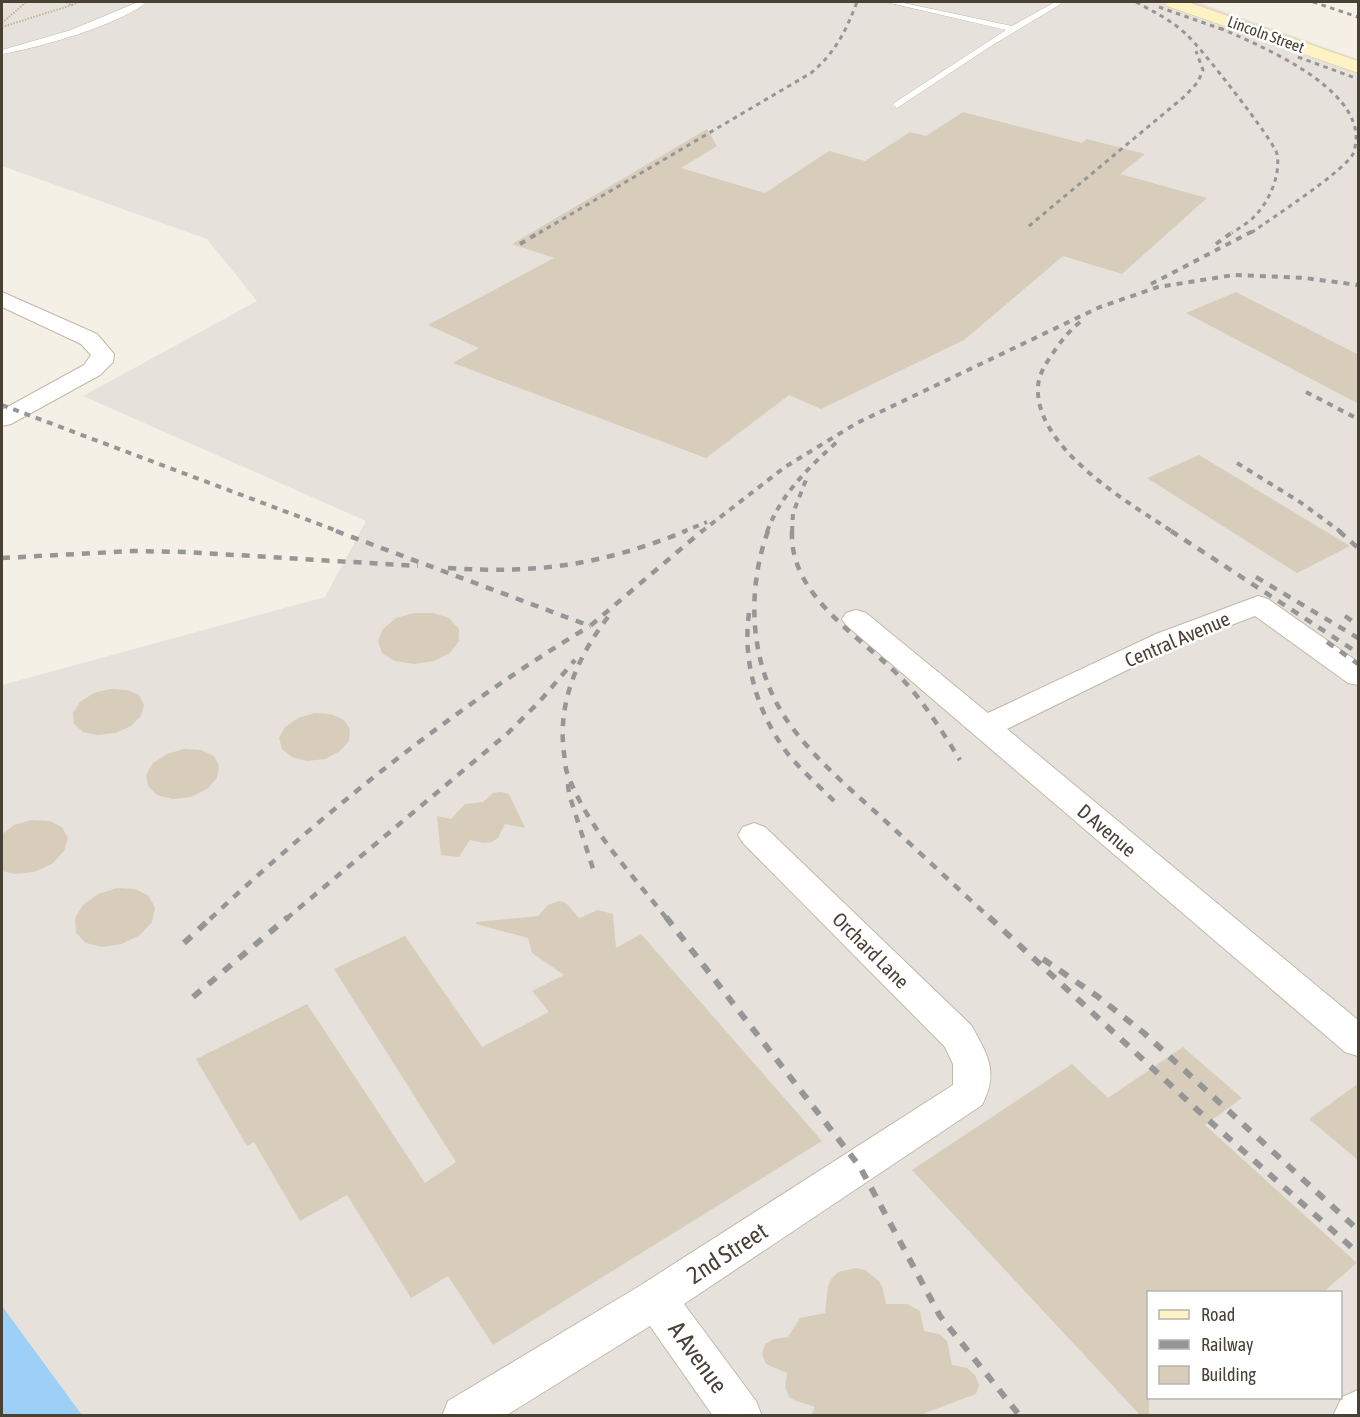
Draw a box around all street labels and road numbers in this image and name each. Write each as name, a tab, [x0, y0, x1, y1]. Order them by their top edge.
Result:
street label: Lincoln Street	[1225, 12, 1307, 56]
street label: Central Avenue	[1121, 607, 1233, 671]
street label: D Avenue	[1073, 799, 1141, 861]
street label: Orchard Lane	[828, 907, 914, 993]
street label: 2nd Street	[682, 1217, 772, 1289]
street label: A Avenue	[663, 1316, 733, 1398]

